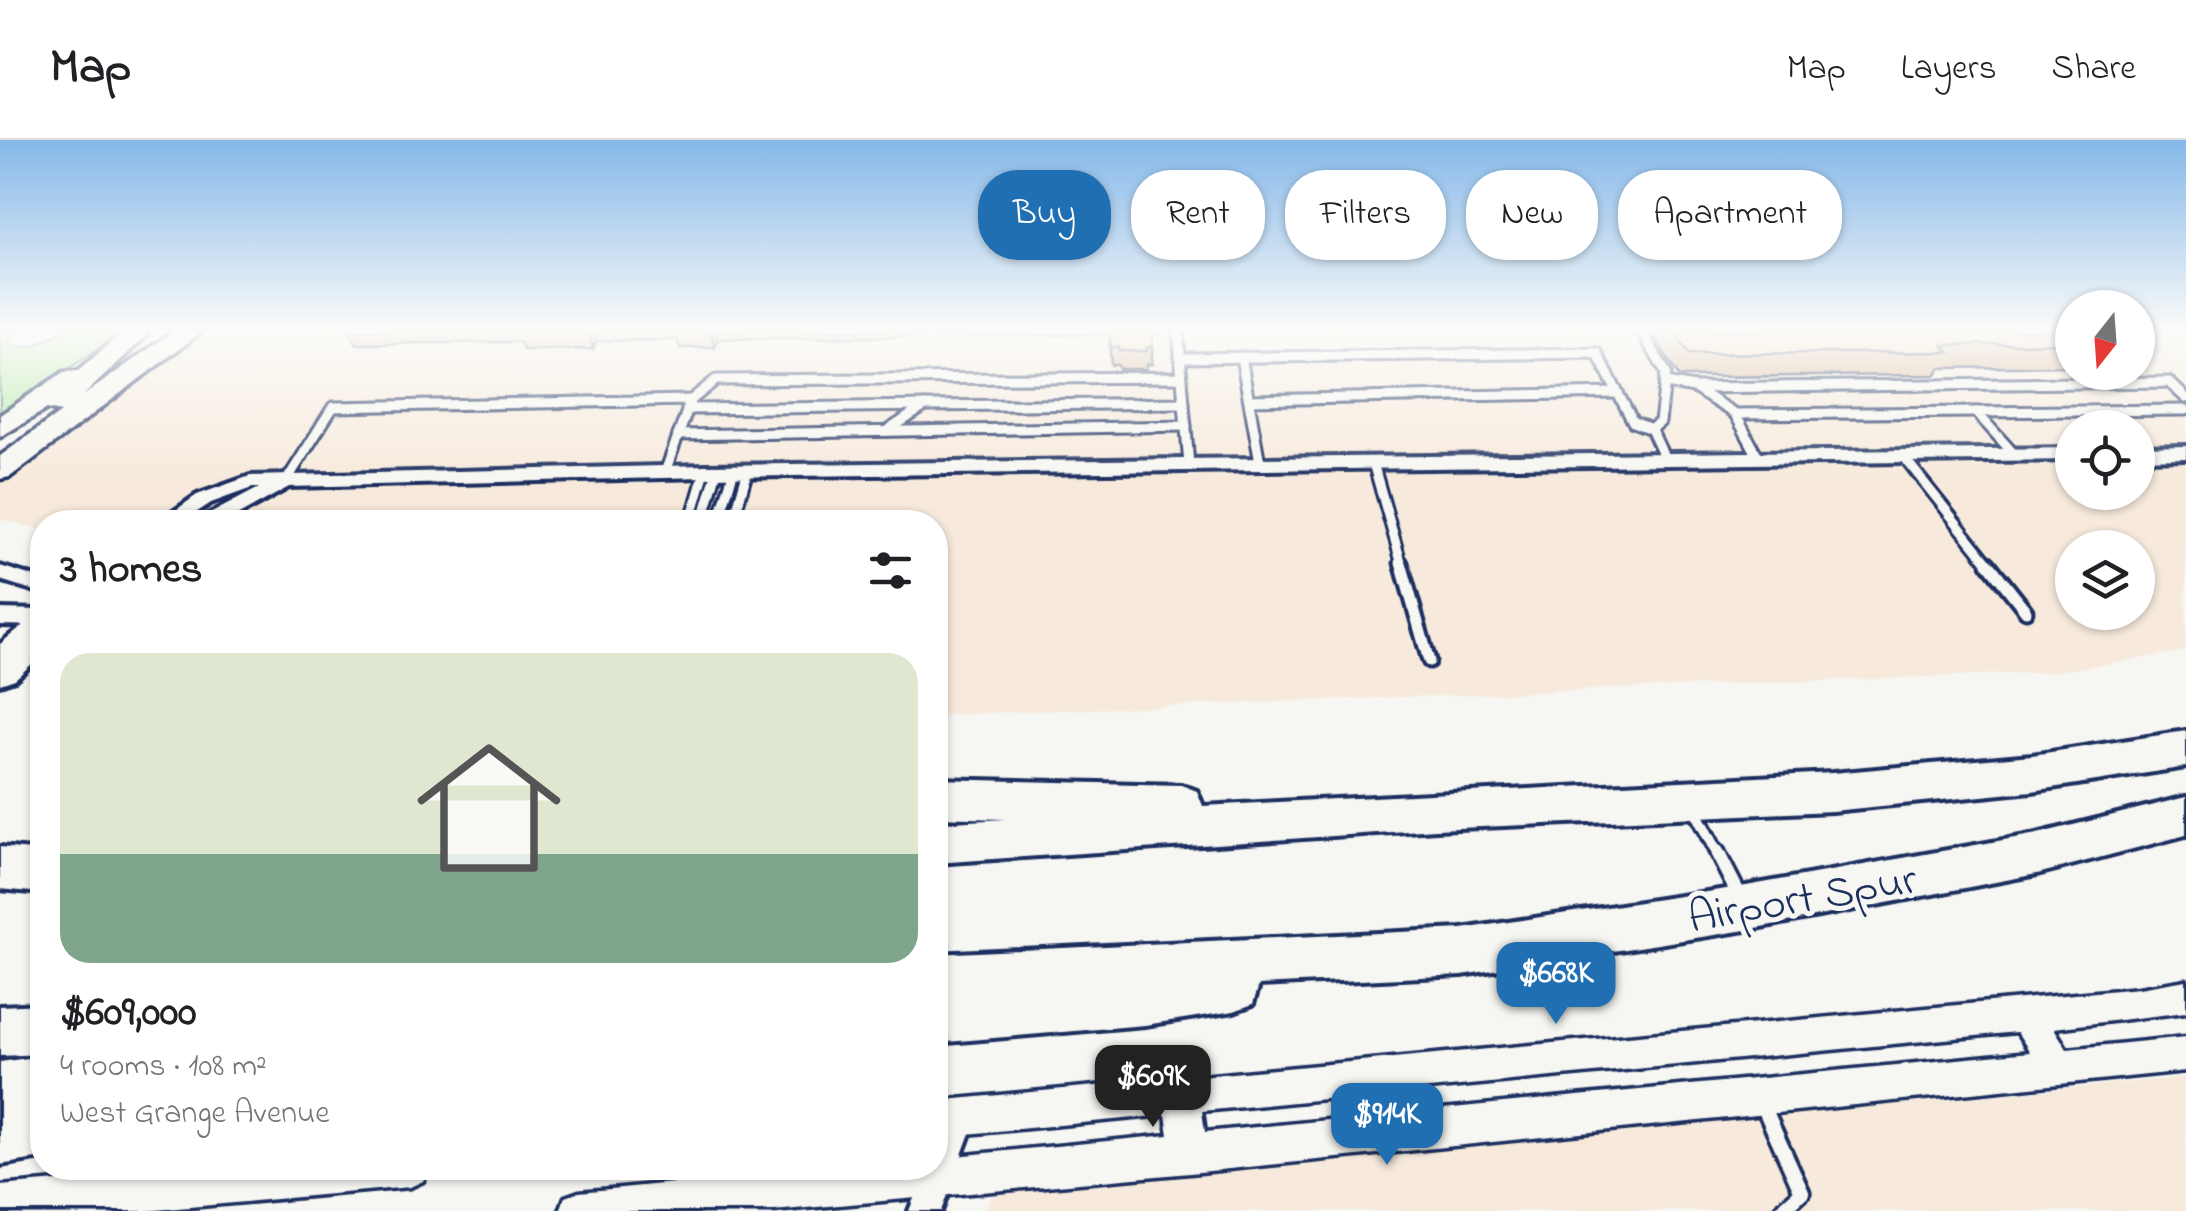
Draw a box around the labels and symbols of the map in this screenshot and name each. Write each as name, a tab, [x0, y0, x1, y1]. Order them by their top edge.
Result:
north arrow	[2055, 290, 2155, 390]
street label: Airport Spur	[1683, 848, 1922, 953]
pin: $668K	[1486, 942, 1626, 1027]
pin: $609K	[1083, 1045, 1223, 1130]
pin: $914K	[1317, 1083, 1457, 1168]

